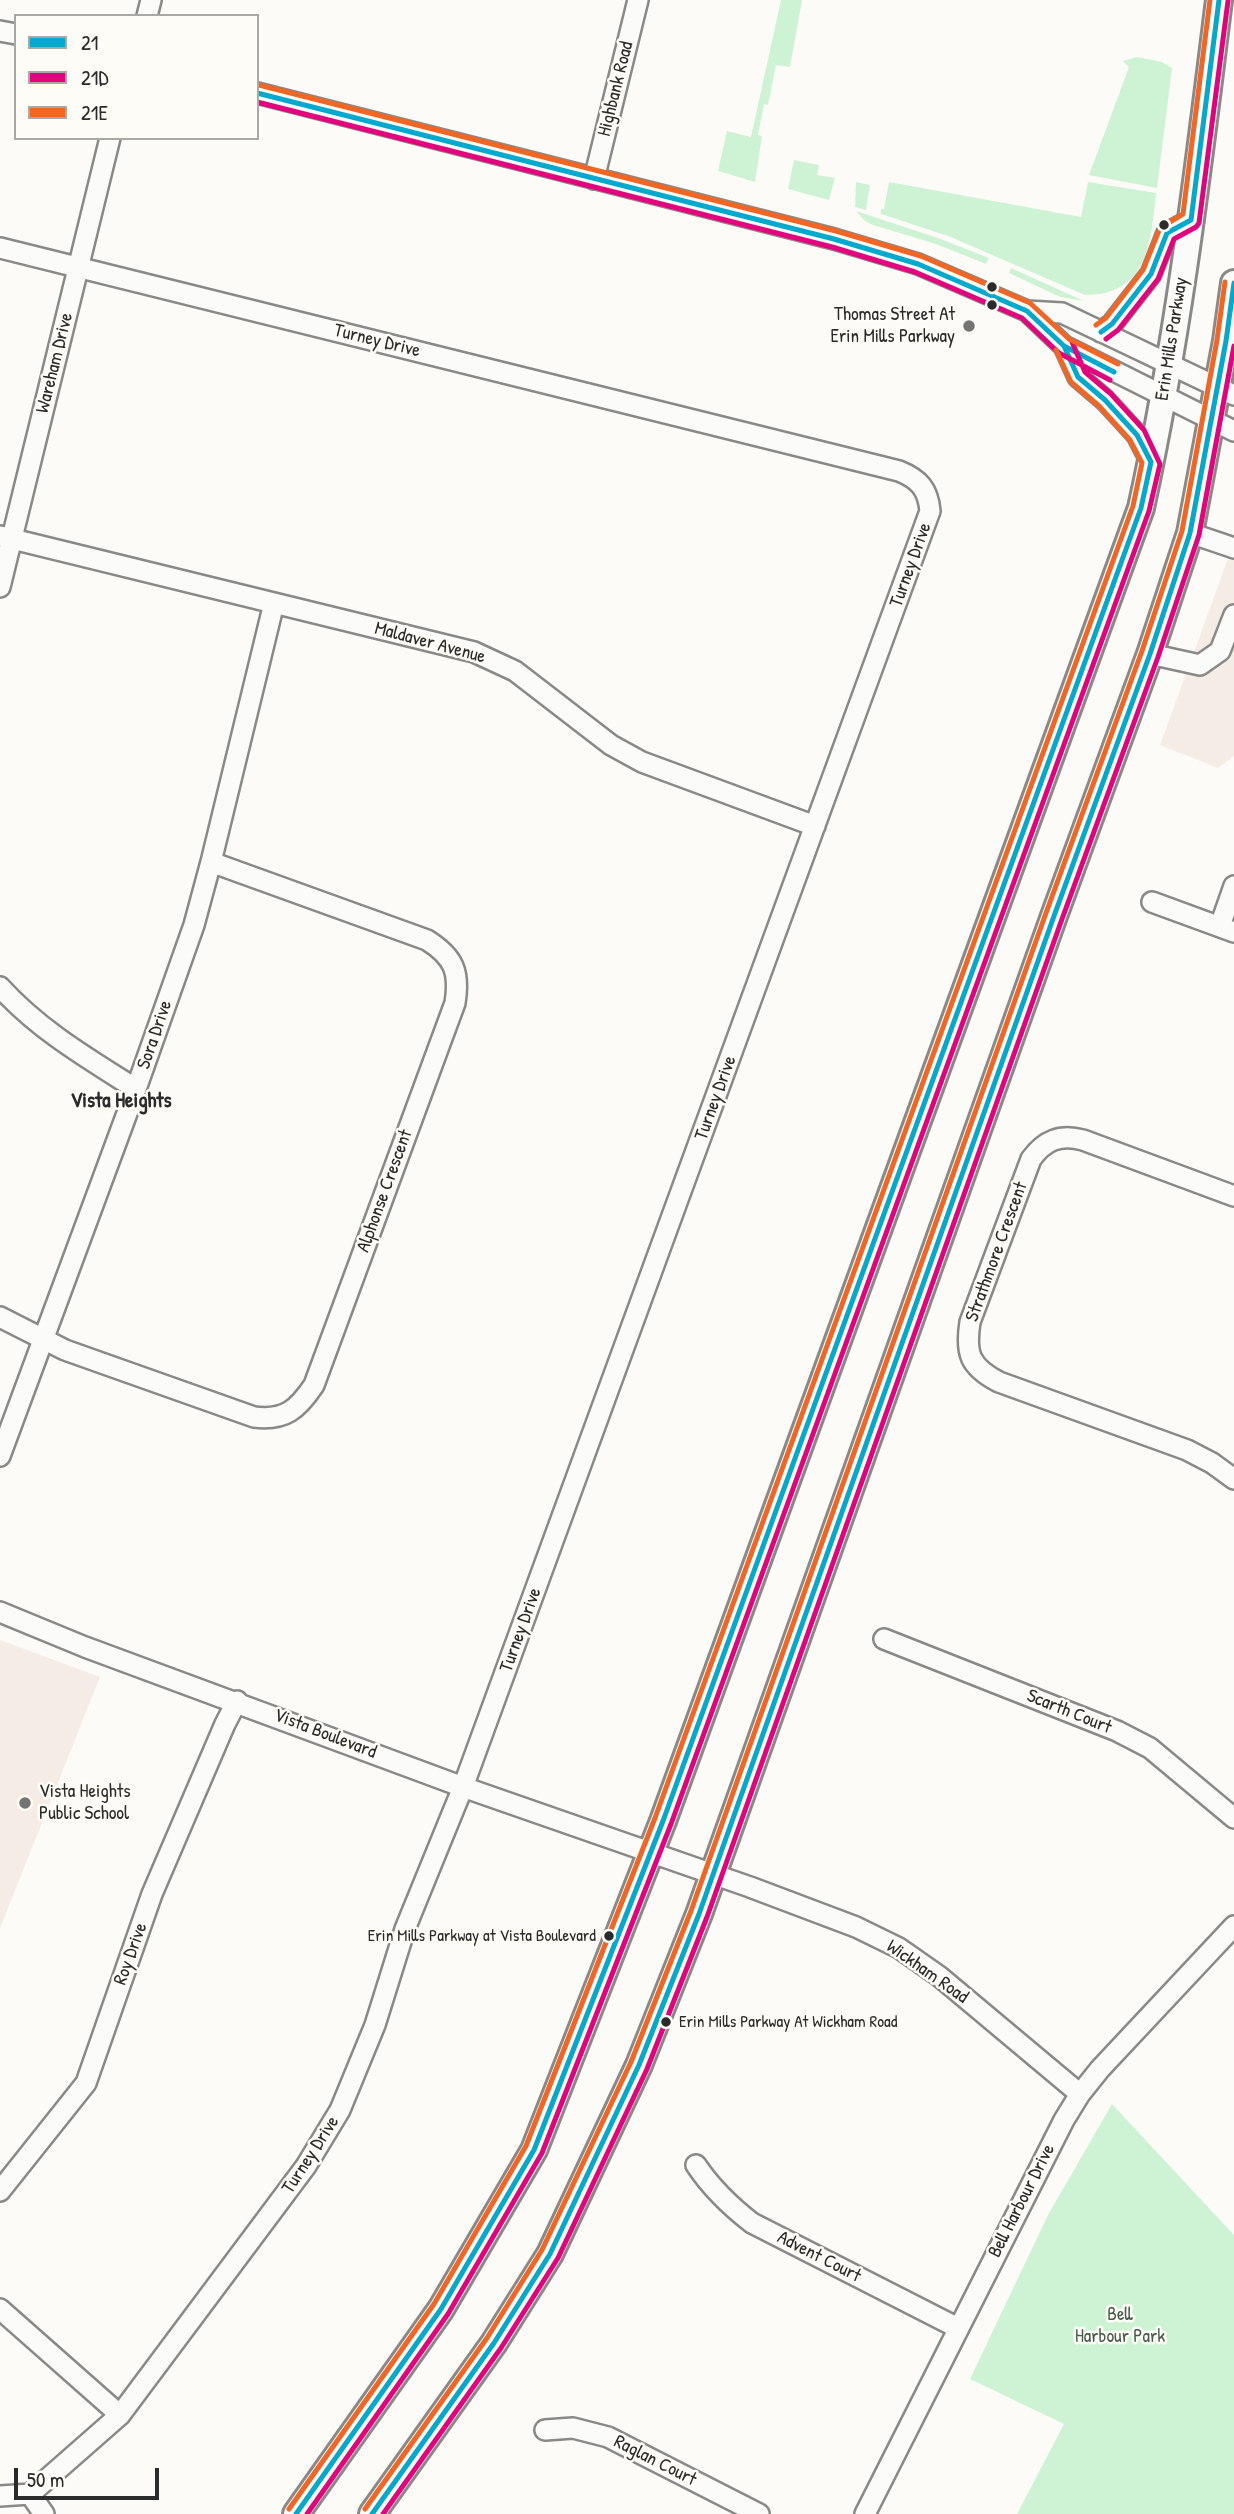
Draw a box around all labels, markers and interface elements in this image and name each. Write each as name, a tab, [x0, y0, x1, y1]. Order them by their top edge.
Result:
legend	[14, 14, 259, 140]
text: 21	[81, 28, 98, 57]
street label: Highbank Road	[593, 39, 639, 139]
text: 21D	[81, 63, 108, 92]
text: 21E	[81, 98, 108, 127]
unlabelled marker	[1157, 218, 1171, 232]
street label: Erin Mills Parkway	[1151, 276, 1193, 402]
unlabelled marker	[985, 280, 999, 294]
unlabelled marker	[985, 298, 999, 312]
place label: Thomas Street At Erin Mills Parkway	[831, 304, 955, 348]
street label: Wareham Drive	[32, 311, 78, 415]
marker: Thomas Street At Erin Mills Parkway	[961, 318, 977, 334]
street label: Turney Drive	[331, 319, 423, 363]
street label: Turney Drive	[885, 520, 937, 610]
street label: Maldaver Avenue	[372, 617, 488, 669]
street label: Sora Drive	[133, 998, 177, 1072]
street label: Turney Drive	[690, 1053, 742, 1143]
district label: Vista Heights	[70, 1088, 172, 1114]
street label: Alphonse Crescent	[352, 1127, 418, 1255]
street label: Strathmore Crescent	[961, 1179, 1033, 1325]
street label: Turney Drive	[495, 1585, 547, 1675]
street label: Scarth Court	[1023, 1685, 1115, 1739]
street label: Vista Boulevard	[271, 1704, 379, 1764]
place label: Vista Heights Public School	[39, 1781, 131, 1825]
marker: Vista Heights Public School	[17, 1795, 33, 1811]
street label: Roy Drive	[109, 1920, 153, 1988]
place label: Erin Mills Parkway at Vista Boulevard	[368, 1926, 596, 1946]
marker: Erin Mills Parkway at Vista Boulevard	[602, 1929, 616, 1943]
street label: Wickham Road	[882, 1935, 972, 2009]
place label: Erin Mills Parkway At Wickham Road	[679, 2012, 897, 2032]
marker: Erin Mills Parkway At Wickham Road	[659, 2015, 673, 2029]
street label: Turney Drive	[277, 2112, 345, 2198]
street label: Bell Harbour Drive	[984, 2141, 1060, 2261]
street label: Advent Court	[773, 2226, 865, 2288]
park label: Bell Harbour Park	[1075, 2304, 1165, 2348]
street label: Raglan Court	[610, 2431, 700, 2491]
scale bar	[18, 2454, 163, 2498]
text: 50 m	[27, 2465, 64, 2494]

